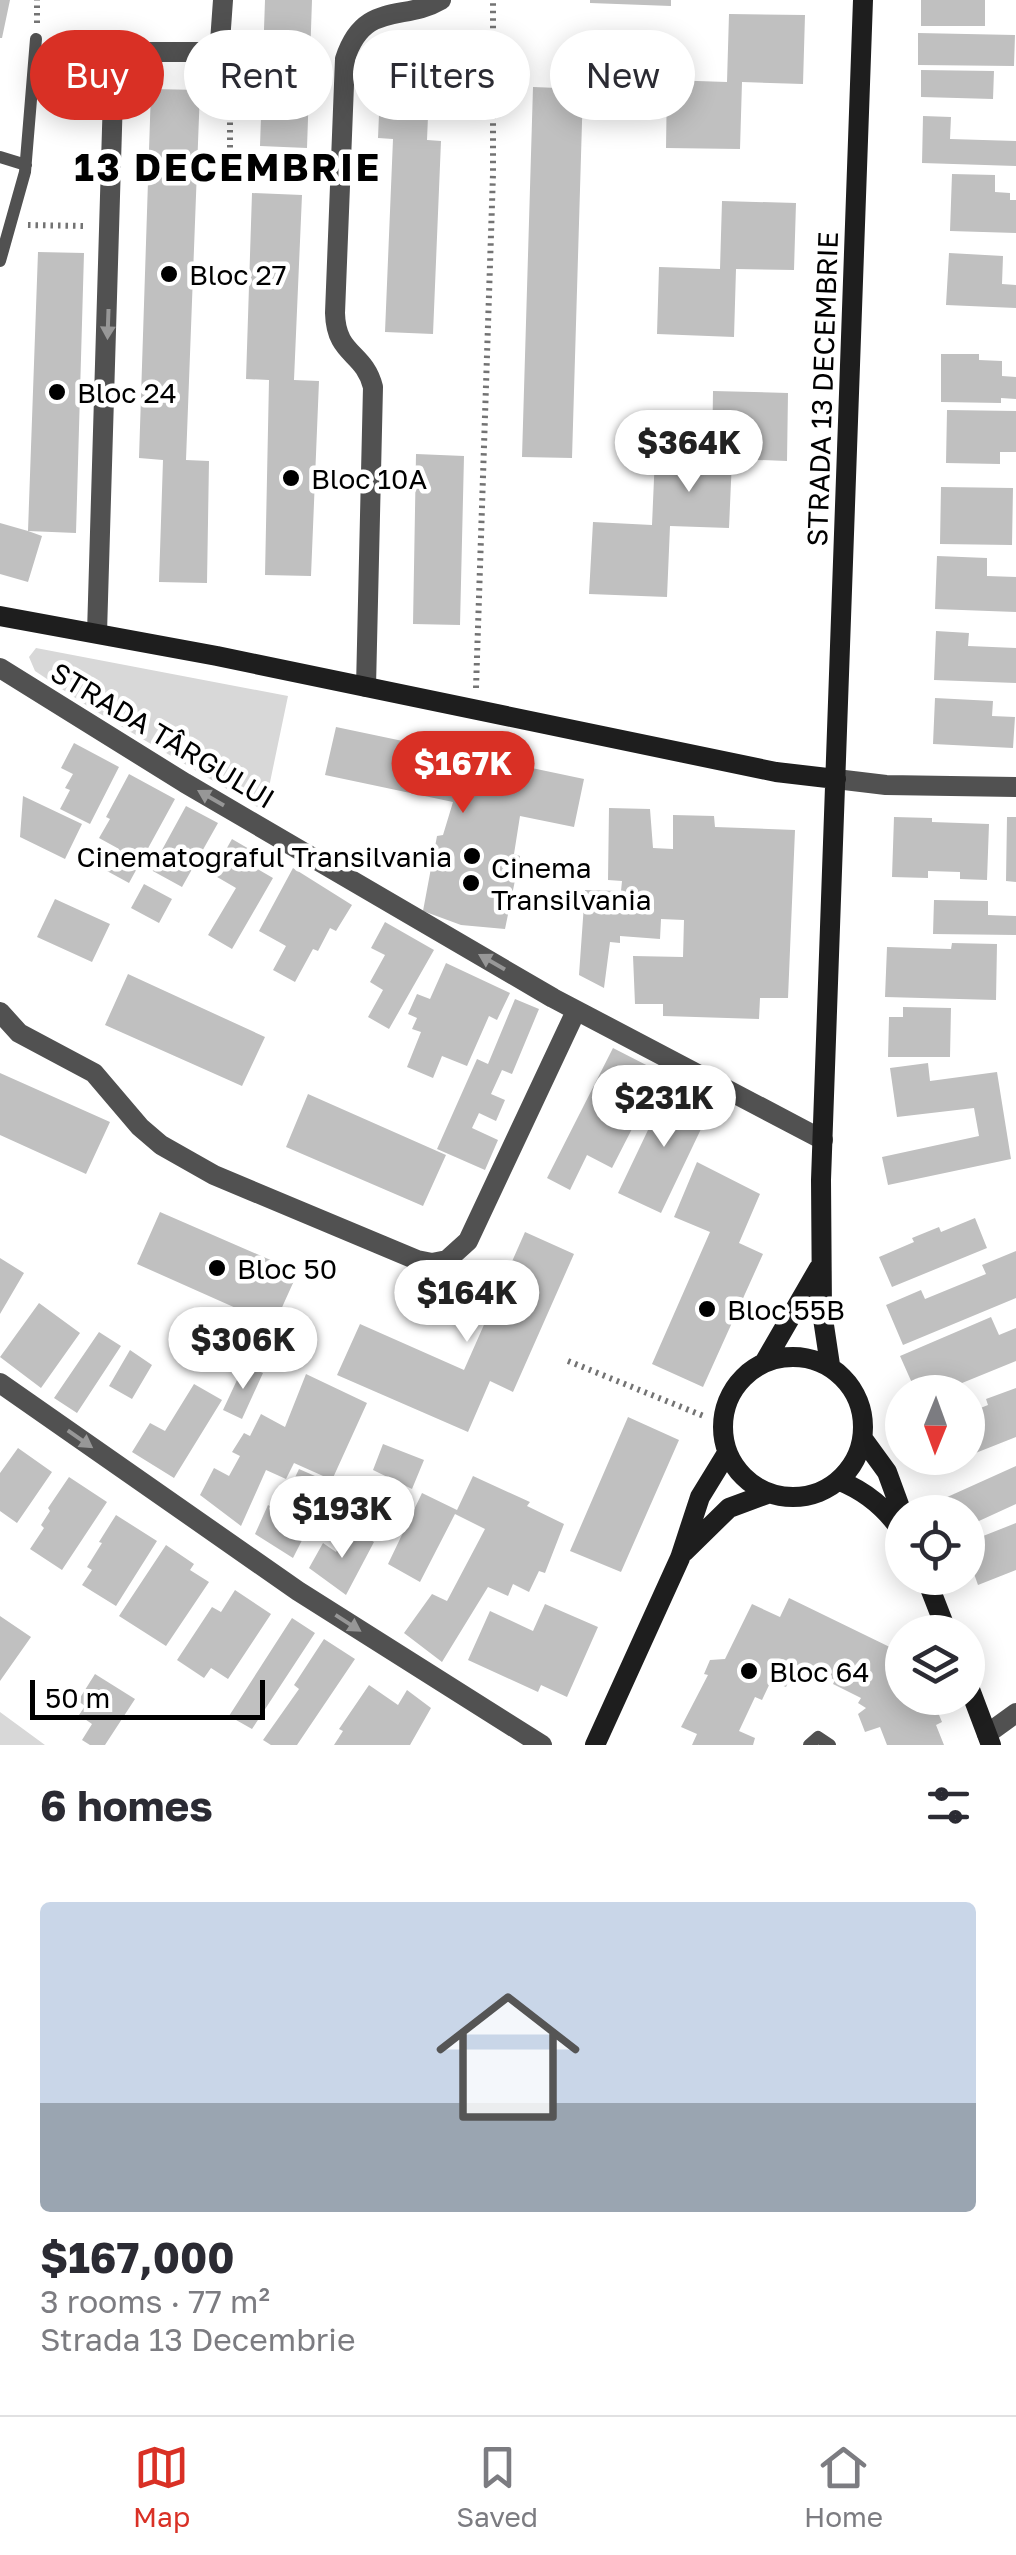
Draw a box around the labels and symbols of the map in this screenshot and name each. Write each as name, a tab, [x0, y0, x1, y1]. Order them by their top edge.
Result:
district label: 13 DECEMBRIE	[74, 144, 382, 189]
street label: STRADA 13 DECEMBRIE	[800, 231, 844, 547]
place label: Bloc 27	[189, 258, 287, 291]
marker: Bloc 27	[158, 263, 180, 285]
one-way arrow	[99, 309, 115, 341]
place label: Bloc 24	[77, 376, 177, 409]
marker: Bloc 24	[46, 381, 68, 403]
pin: $364K	[619, 410, 759, 495]
place label: Bloc 10A	[311, 462, 427, 495]
marker: Bloc 10A	[280, 467, 302, 489]
street label: STRADA TÂRGULUI	[45, 655, 281, 815]
pin: $167K	[393, 731, 533, 816]
one-way arrow	[197, 790, 225, 807]
place label: Cinematograful Transilvania	[76, 840, 452, 873]
marker: Cinematograful Transilvania	[461, 845, 483, 867]
place label: Cinema Transilvania	[491, 851, 651, 916]
marker: Cinema Transilvania	[460, 872, 482, 894]
one-way arrow	[478, 954, 506, 971]
pin: $231K	[594, 1065, 734, 1150]
place label: Bloc 50	[237, 1252, 337, 1285]
marker: Bloc 50	[206, 1257, 228, 1279]
pin: $164K	[397, 1260, 537, 1345]
place label: Bloc 55B	[727, 1293, 845, 1326]
marker: Bloc 55B	[696, 1298, 718, 1320]
pin: $306K	[173, 1307, 313, 1392]
north arrow	[885, 1375, 985, 1475]
one-way arrow	[66, 1429, 93, 1448]
pin: $193K	[272, 1476, 412, 1561]
one-way arrow	[334, 1613, 361, 1631]
place label: Bloc 64	[769, 1655, 870, 1688]
marker: Bloc 64	[738, 1660, 760, 1682]
scale bar	[30, 1675, 265, 1720]

